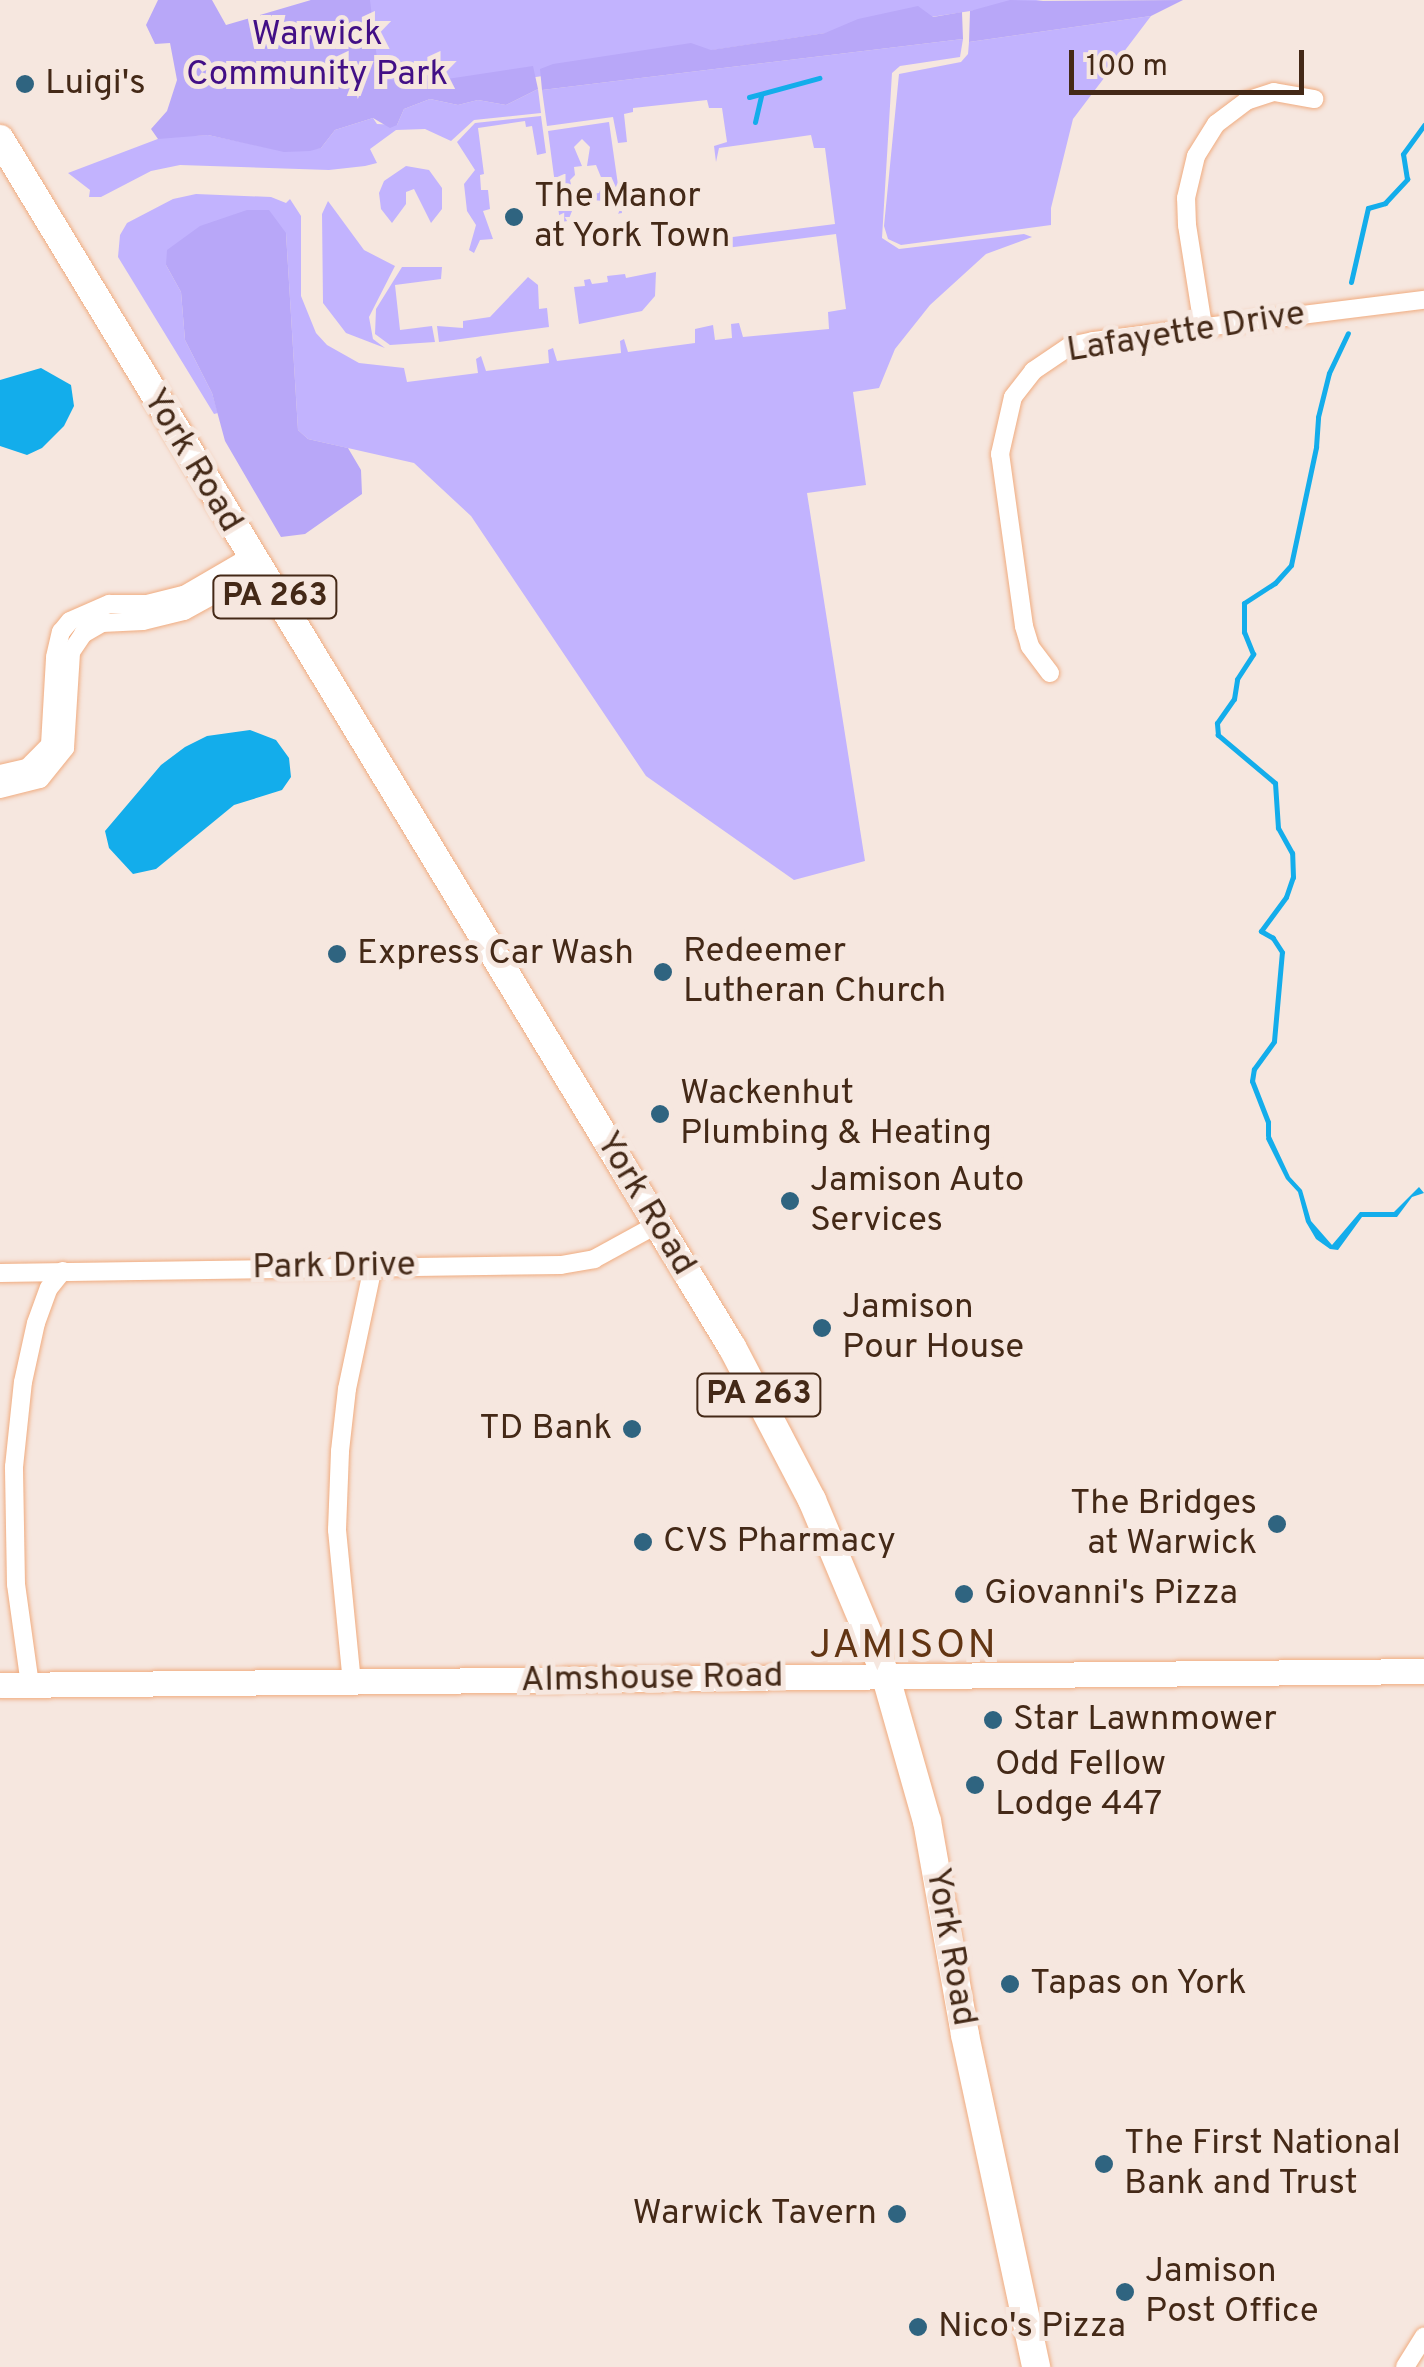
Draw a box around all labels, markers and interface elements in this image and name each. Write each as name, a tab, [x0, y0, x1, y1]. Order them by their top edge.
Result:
park label: Warwick Community Park	[186, 14, 448, 96]
scale bar	[1074, 30, 1309, 92]
text: 100 m	[1086, 49, 1168, 86]
place label: Luigi's	[45, 63, 146, 105]
marker: Luigi's	[14, 73, 36, 95]
place label: The Manor at York Town	[534, 176, 733, 258]
marker: The Manor at York Town	[503, 206, 525, 228]
street label: Lafayette Drive	[1064, 293, 1308, 373]
street label: York Road	[133, 382, 251, 540]
road number: PA 263	[210, 570, 340, 624]
place label: Redeemer Lutheran Church	[683, 931, 946, 1013]
place label: Express Car Wash	[357, 933, 635, 975]
marker: Express Car Wash	[326, 943, 348, 965]
marker: Redeemer Lutheran Church	[652, 961, 674, 983]
place label: Wackenhut Plumbing & Heating	[680, 1073, 992, 1155]
marker: Wackenhut Plumbing & Heating	[649, 1103, 671, 1125]
street label: York Road	[586, 1125, 704, 1283]
place label: Jamison Auto Services	[810, 1160, 1026, 1242]
marker: Jamison Auto Services	[779, 1190, 801, 1212]
street label: Park Drive	[252, 1245, 416, 1289]
place label: Jamison Pour House	[842, 1287, 1024, 1369]
marker: Jamison Pour House	[811, 1317, 833, 1339]
road number: PA 263	[694, 1368, 824, 1422]
place label: TD Bank	[479, 1408, 612, 1450]
marker: TD Bank	[621, 1418, 643, 1440]
place label: The Bridges at Warwick	[1070, 1483, 1257, 1565]
marker: The Bridges at Warwick	[1266, 1513, 1288, 1535]
place label: CVS Pharmacy	[663, 1521, 896, 1563]
marker: CVS Pharmacy	[632, 1531, 654, 1553]
place label: Giovanni's Pizza	[984, 1573, 1238, 1615]
marker: Giovanni's Pizza	[953, 1583, 975, 1605]
district label: JAMISON	[810, 1623, 998, 1671]
street label: Almshouse Road	[520, 1656, 784, 1702]
place label: Star Lawnmower	[1013, 1699, 1277, 1741]
marker: Star Lawnmower	[982, 1709, 1004, 1731]
place label: Odd Fellow Lodge 447	[995, 1744, 1166, 1826]
marker: Odd Fellow Lodge 447	[964, 1774, 986, 1796]
street label: York Road	[915, 1865, 985, 2029]
place label: Tapas on York	[1030, 1963, 1248, 2005]
marker: Tapas on York	[999, 1973, 1021, 1995]
place label: The First National Bank and Trust	[1124, 2123, 1401, 2205]
marker: The First National Bank and Trust	[1093, 2153, 1115, 2175]
place label: Warwick Tavern	[631, 2193, 877, 2235]
marker: Warwick Tavern	[886, 2203, 908, 2225]
place label: Jamison Post Office	[1145, 2251, 1318, 2333]
marker: Jamison Post Office	[1114, 2281, 1136, 2303]
place label: Nico's Pizza	[938, 2306, 1126, 2348]
marker: Nico's Pizza	[907, 2316, 929, 2338]

